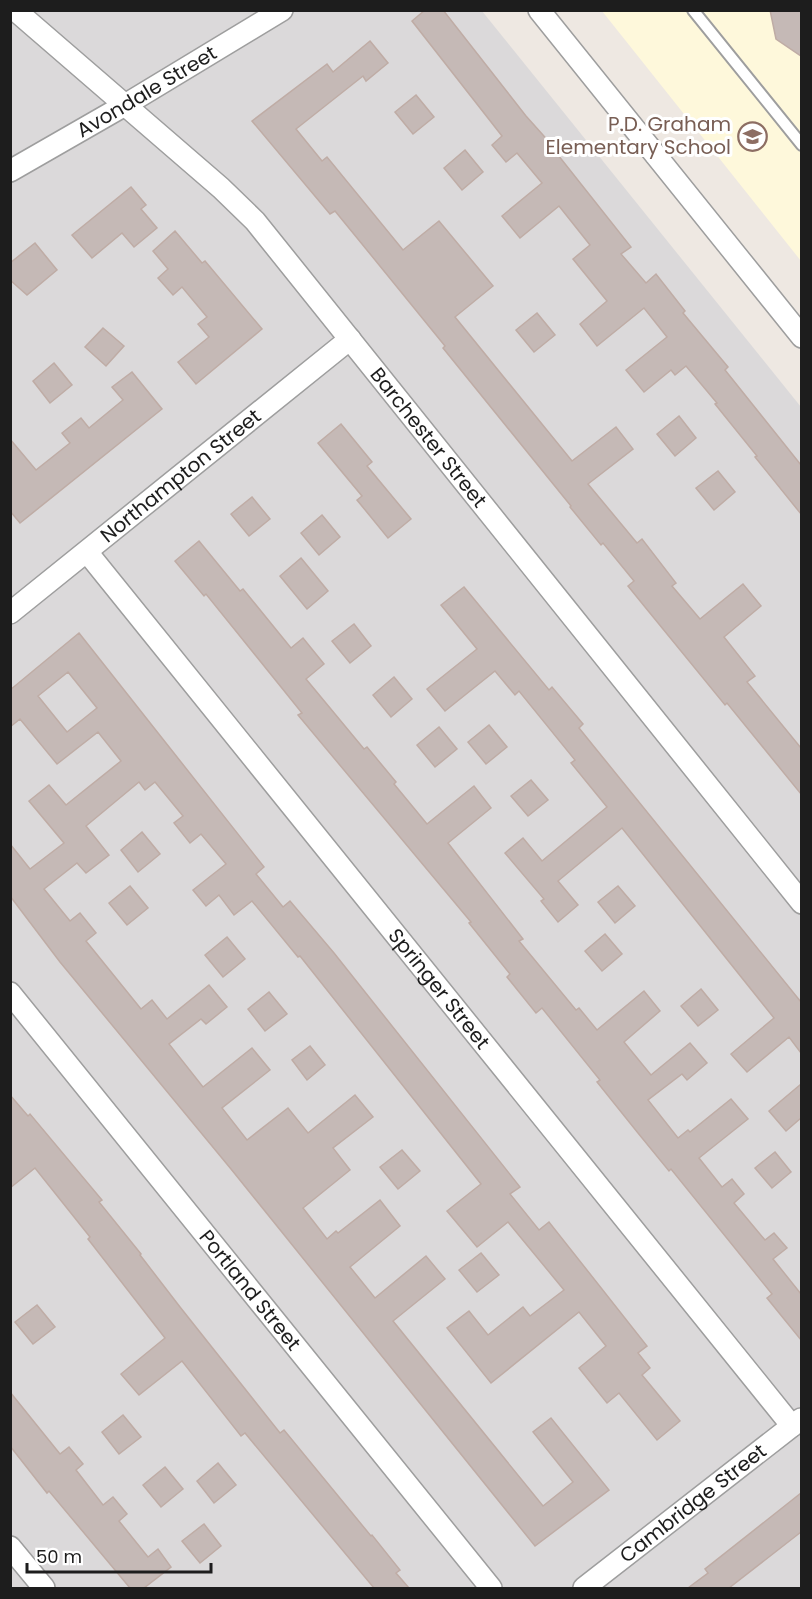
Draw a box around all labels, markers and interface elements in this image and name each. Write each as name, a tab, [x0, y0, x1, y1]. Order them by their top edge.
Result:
street label: Avondale Street	[71, 39, 222, 144]
place label: P.D. Graham Elementary School	[546, 110, 731, 161]
school or university icon: P.D. Graham Elementary School	[736, 120, 768, 152]
street label: Barchester Street	[364, 361, 493, 513]
street label: Northampton Street	[94, 402, 267, 549]
street label: Springer Street	[382, 922, 497, 1055]
street label: Portland Street	[193, 1224, 308, 1356]
street label: Cambridge Street	[614, 1437, 772, 1569]
scale bar	[27, 1536, 212, 1574]
text: 50 m	[36, 1544, 82, 1569]

